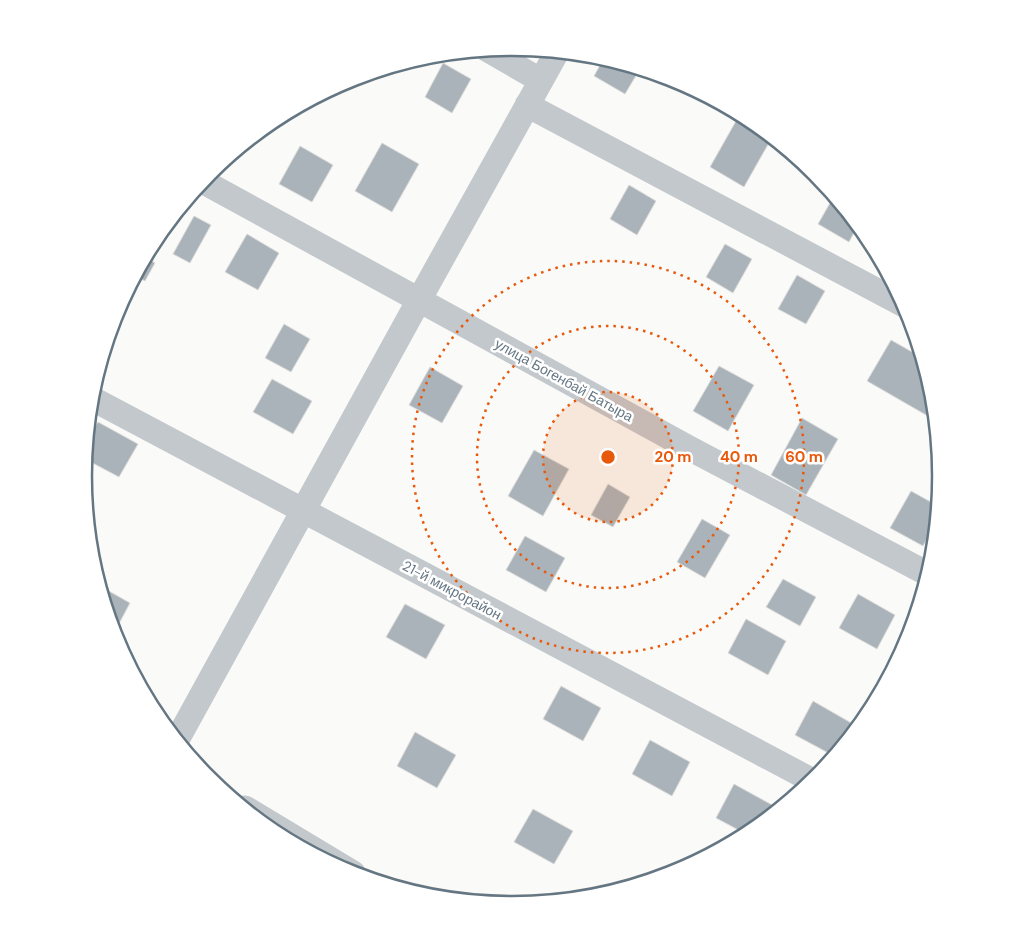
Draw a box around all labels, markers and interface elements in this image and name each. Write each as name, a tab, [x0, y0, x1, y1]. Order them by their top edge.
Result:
street label: улица Богенбай Батыра	[492, 334, 636, 426]
text: 20 m	[655, 447, 691, 467]
text: 40 m	[720, 447, 758, 467]
text: 60 m	[785, 447, 823, 467]
centre of rings	[599, 448, 617, 466]
street label: 21-й микрорайон	[399, 556, 505, 624]

